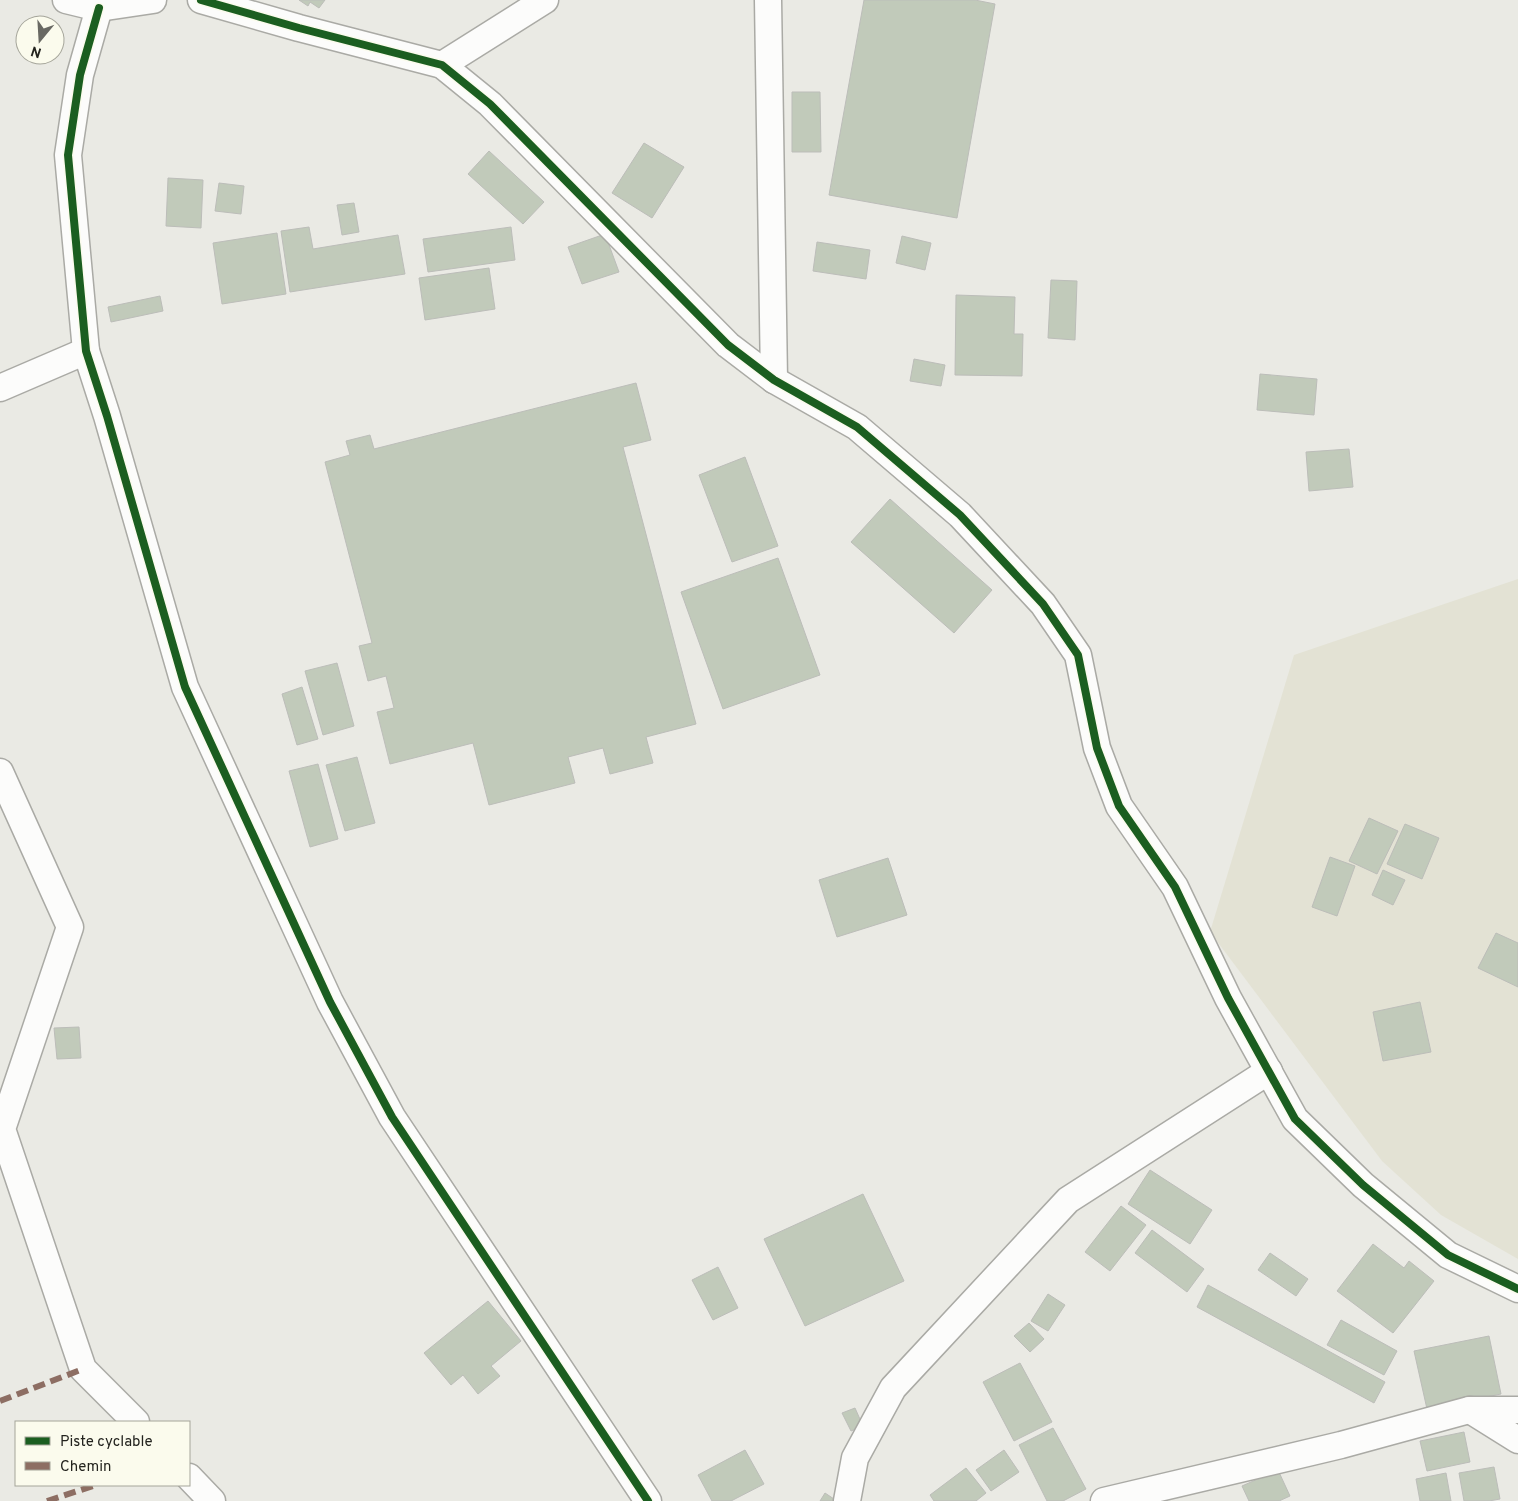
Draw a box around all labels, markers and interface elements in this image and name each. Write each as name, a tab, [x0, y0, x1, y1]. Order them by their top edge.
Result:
north arrow	[15, 15, 65, 65]
text: N	[29, 41, 44, 61]
legend	[15, 1421, 190, 1486]
text: Piste cyclable	[60, 1433, 153, 1452]
text: Chemin	[60, 1458, 112, 1477]

